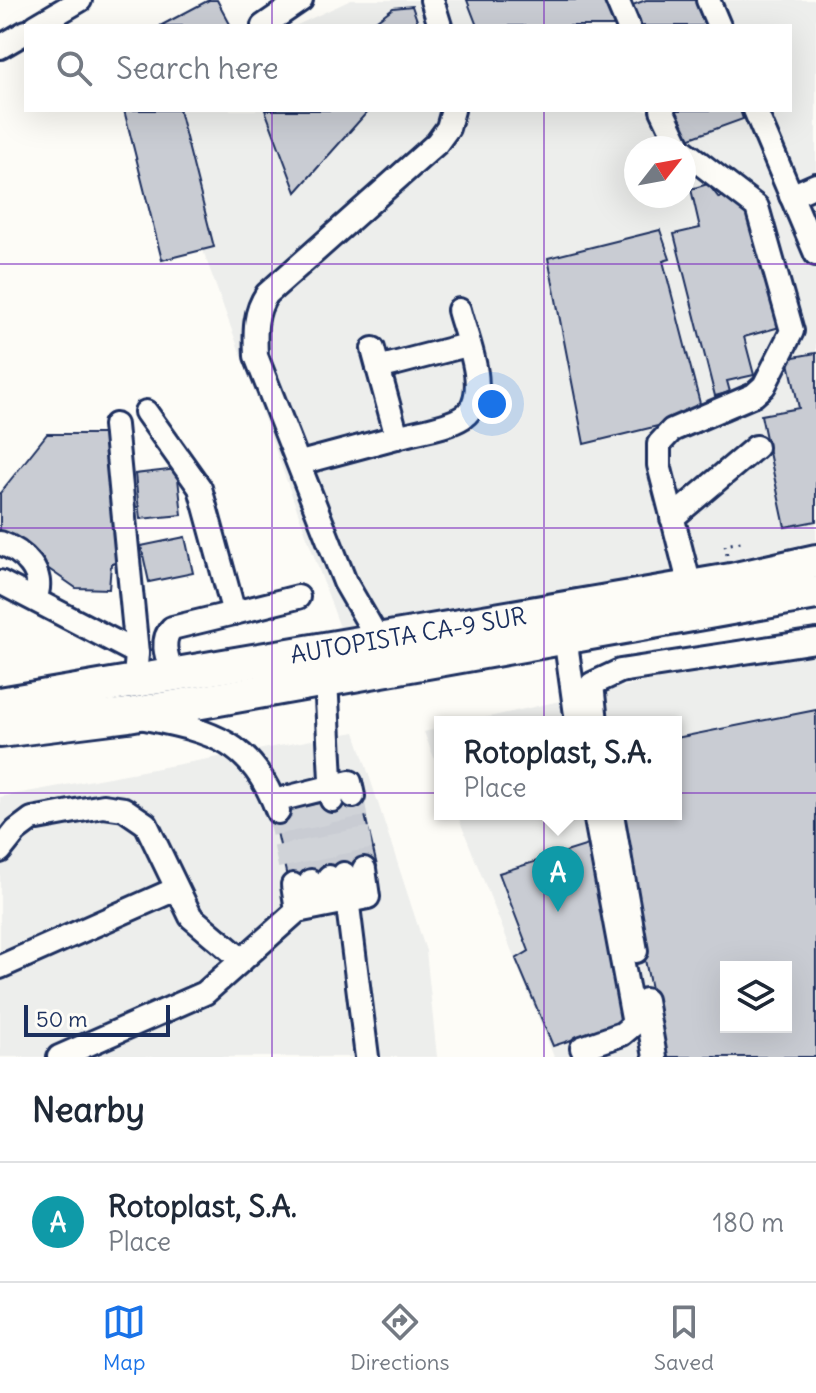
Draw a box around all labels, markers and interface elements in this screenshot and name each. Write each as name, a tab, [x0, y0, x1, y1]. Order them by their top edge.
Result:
search box	[24, 24, 792, 112]
icon: search	[52, 46, 96, 90]
text: Search here	[116, 49, 279, 87]
north arrow	[624, 136, 696, 208]
your location	[472, 384, 512, 424]
street label: AUTOPISTA CA-9 SUR	[288, 600, 528, 670]
popup	[434, 716, 682, 820]
text: Rotoplast, S.A.	[464, 733, 652, 771]
text: Place	[464, 771, 526, 804]
pin: A	[532, 846, 584, 912]
map controls	[720, 961, 792, 1033]
button: layers	[720, 961, 792, 1033]
scale bar	[24, 1001, 170, 1037]
text: 50 m	[36, 1005, 88, 1033]
text: Nearby	[32, 1088, 145, 1131]
text: Rotoplast, S.A.	[108, 1187, 297, 1225]
text: A	[50, 1206, 66, 1239]
text: 180 m	[713, 1206, 784, 1239]
text: Place	[108, 1225, 171, 1258]
tab: Map	[102, 1300, 146, 1376]
tab: Directions	[350, 1300, 450, 1376]
tab: Saved	[654, 1300, 714, 1376]

